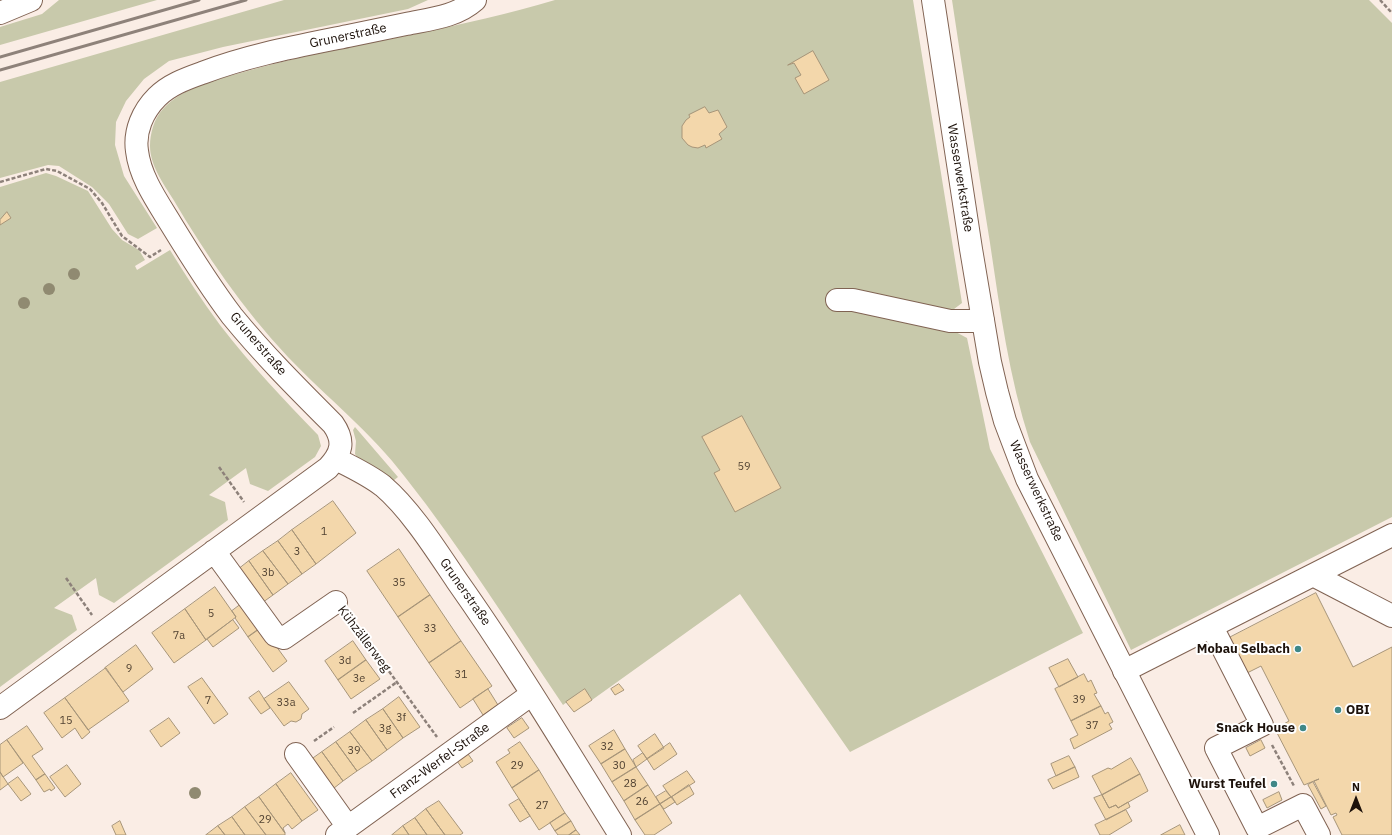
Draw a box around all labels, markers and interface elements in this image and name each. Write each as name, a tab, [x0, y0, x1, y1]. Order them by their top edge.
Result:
street label: Grunerstraße	[308, 20, 388, 52]
street label: Wasserwerkstraße	[944, 123, 976, 233]
street label: Grunerstraße	[226, 309, 290, 379]
street label: Wasserwerkstraße	[1006, 438, 1066, 544]
house number: 59	[737, 460, 751, 474]
house number: 1	[321, 525, 327, 539]
house number: 3	[294, 545, 300, 559]
street label: Grunerstraße	[436, 555, 494, 629]
house number: 3b	[262, 566, 274, 580]
house number: 35	[392, 576, 406, 590]
street label: Kühzällerweg	[334, 603, 394, 675]
house number: 5	[208, 607, 214, 621]
house number: 33	[423, 622, 437, 636]
house number: 7a	[173, 629, 185, 643]
place label: Mobau Selbach	[1197, 641, 1290, 657]
marker: Mobau Selbach	[1293, 644, 1303, 654]
house number: 3d	[339, 654, 351, 668]
house number: 9	[126, 662, 132, 676]
house number: 31	[454, 668, 468, 682]
house number: 3e	[353, 672, 365, 686]
house number: 39	[1072, 693, 1086, 707]
house number: 7	[205, 694, 211, 708]
house number: 33a	[276, 696, 296, 710]
place label: OBI	[1346, 702, 1370, 718]
marker: OBI	[1333, 705, 1343, 715]
house number: 3f	[396, 711, 406, 725]
house number: 15	[59, 714, 73, 728]
house number: 37	[1085, 719, 1099, 733]
street label: Franz-Werfel-Straße	[387, 720, 493, 802]
place label: Snack House	[1216, 720, 1295, 736]
house number: 3g	[379, 722, 391, 736]
marker: Snack House	[1298, 723, 1308, 733]
house number: 32	[600, 740, 614, 754]
house number: 39	[347, 744, 361, 758]
house number: 29	[510, 759, 524, 773]
house number: 30	[612, 759, 626, 773]
place label: Wurst Teufel	[1188, 776, 1266, 792]
house number: 28	[623, 777, 637, 791]
marker: Wurst Teufel	[1269, 779, 1279, 789]
north arrow	[1336, 779, 1376, 819]
text: N	[1352, 780, 1360, 794]
house number: 26	[635, 795, 649, 809]
house number: 27	[535, 799, 549, 813]
house number: 29	[258, 813, 272, 827]

